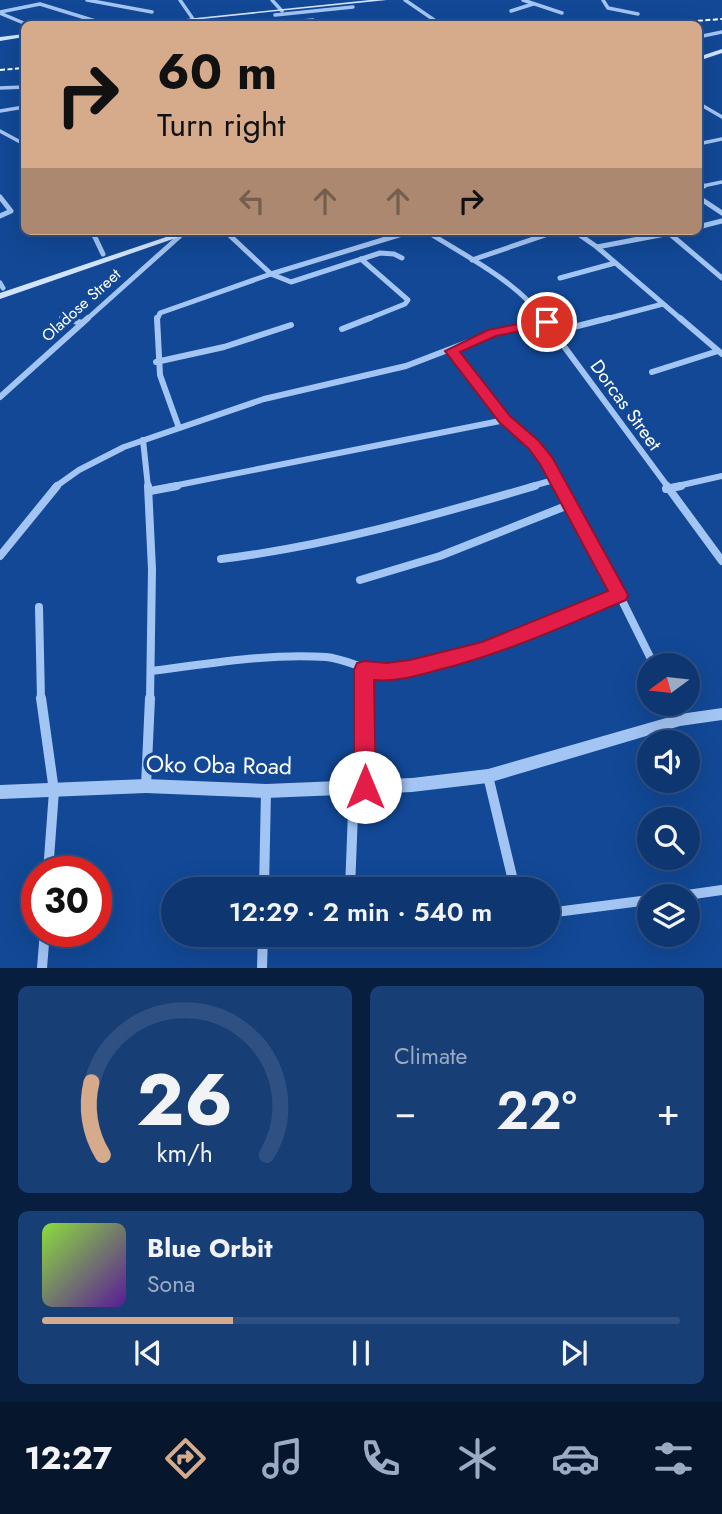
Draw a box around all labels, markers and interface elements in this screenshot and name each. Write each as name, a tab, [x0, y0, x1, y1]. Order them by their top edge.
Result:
text: 60 m	[157, 37, 277, 107]
icon: right	[42, 49, 133, 140]
text: Turn right	[157, 102, 286, 148]
icon: left	[233, 182, 271, 220]
icon: ahead	[306, 182, 344, 220]
icon: ahead	[379, 182, 417, 220]
icon: right	[452, 182, 490, 220]
street label: Oladose Street	[36, 263, 126, 347]
pin	[517, 292, 577, 352]
icon: arrive	[528, 303, 566, 341]
street label: Dorcas Street	[584, 354, 668, 456]
north arrow	[637, 653, 700, 716]
map controls	[637, 653, 700, 947]
button: sound	[637, 730, 700, 793]
street label: Oko Oba Road	[146, 747, 292, 783]
position arrow	[328, 750, 402, 824]
button: search	[637, 807, 700, 870]
speed limit sign: 30	[21, 856, 112, 947]
button: layers	[637, 884, 700, 947]
text: 12:29 · 2 min · 540 m	[229, 893, 492, 931]
text: Climate	[394, 1039, 467, 1073]
text: 26	[137, 1048, 233, 1153]
text: 22°	[496, 1073, 577, 1149]
text: −	[394, 1084, 416, 1139]
text: +	[657, 1084, 680, 1139]
text: km/h	[157, 1135, 213, 1171]
text: Blue Orbit	[147, 1229, 272, 1267]
text: Sona	[147, 1267, 195, 1301]
icon: previous	[129, 1334, 167, 1372]
icon: pause	[342, 1334, 380, 1372]
icon: next	[555, 1334, 593, 1372]
icon: directions	[161, 1434, 210, 1483]
icon: music	[258, 1434, 307, 1483]
icon: phone	[356, 1434, 405, 1483]
icon: climate	[453, 1434, 502, 1483]
icon: car	[551, 1434, 600, 1483]
icon: filters	[649, 1434, 698, 1483]
text: 12:27	[24, 1435, 112, 1481]

